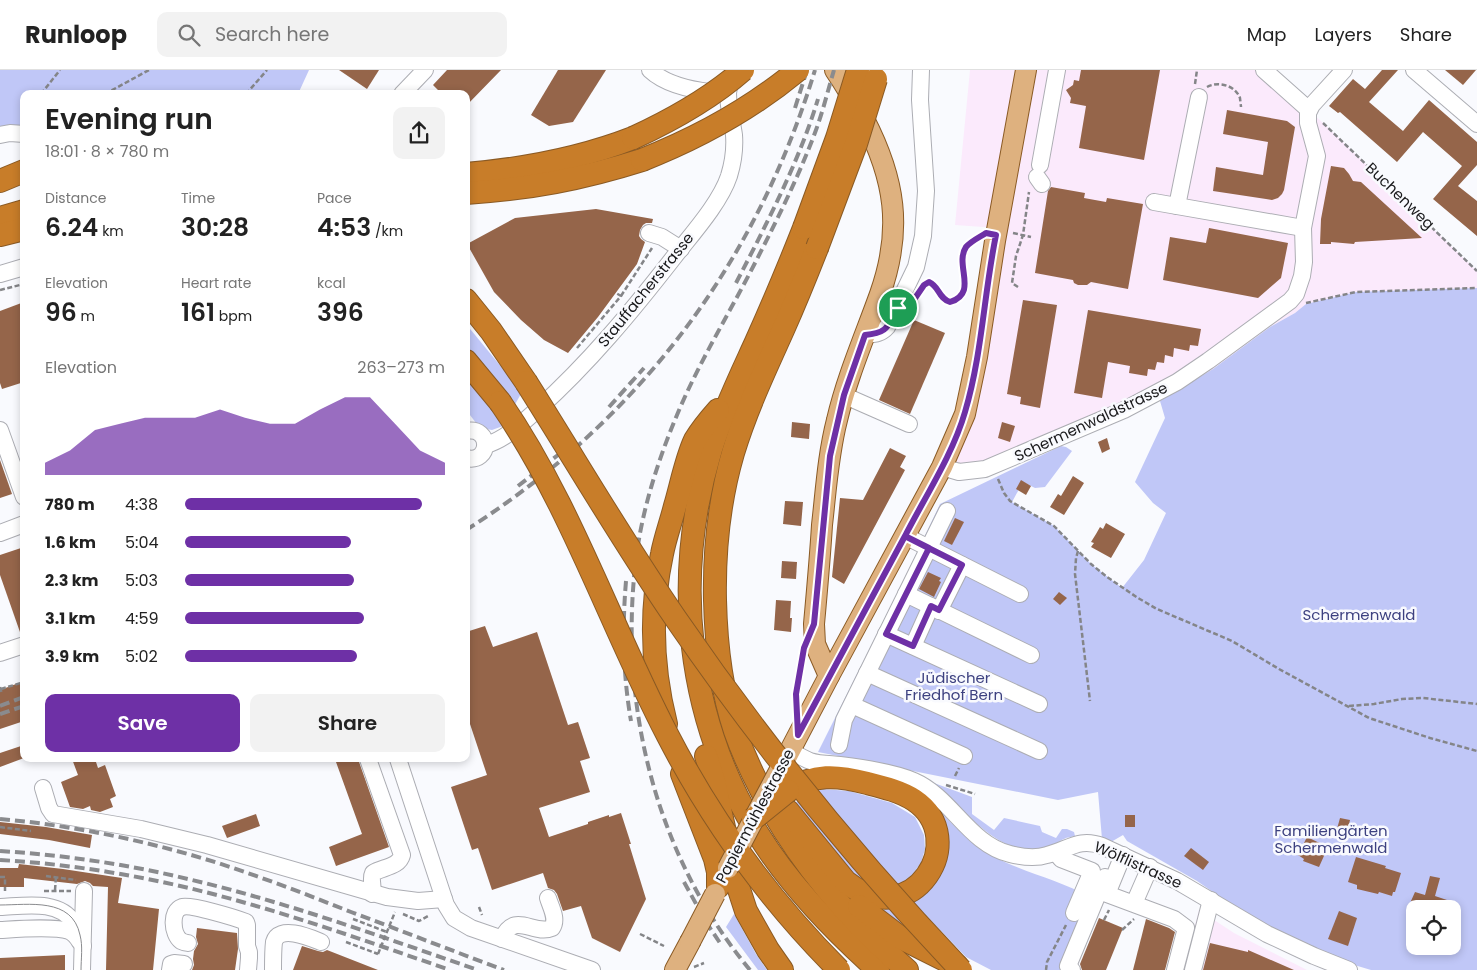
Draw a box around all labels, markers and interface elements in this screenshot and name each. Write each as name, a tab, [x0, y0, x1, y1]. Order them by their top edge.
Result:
search box	[157, 12, 507, 57]
text: Runloop	[25, 18, 127, 51]
icon: search	[175, 21, 203, 49]
text: Search here	[215, 21, 329, 48]
text: Map	[1247, 22, 1287, 47]
text: Layers	[1315, 22, 1372, 47]
text: Share	[1400, 22, 1452, 47]
text: Evening run	[45, 100, 213, 139]
button: share	[393, 107, 445, 159]
text: 18:01 · 8 × 780 m	[45, 140, 169, 163]
street label: Buchenweg	[1361, 157, 1439, 234]
text: Distance	[45, 188, 106, 208]
text: Time	[181, 188, 215, 208]
text: Pace	[317, 188, 352, 208]
text: 6.24	[45, 210, 98, 245]
text: 30:28	[181, 210, 249, 245]
text: 4:53	[317, 210, 371, 245]
text: km	[98, 221, 124, 241]
text: /km	[371, 221, 403, 241]
street label: Stauffacherstrasse	[593, 228, 698, 351]
text: Elevation	[45, 273, 108, 293]
text: Heart rate	[181, 273, 251, 293]
text: kcal	[317, 273, 346, 293]
pin	[877, 287, 919, 329]
icon: arrive	[884, 294, 912, 322]
text: 96	[45, 295, 77, 330]
text: 161	[181, 295, 215, 330]
text: 396	[317, 295, 364, 330]
text: m	[77, 306, 95, 326]
text: bpm	[215, 306, 252, 326]
text: Elevation	[45, 356, 117, 379]
text: 263–273 m	[357, 356, 445, 379]
street label: Schermenwaldstrasse	[1011, 377, 1171, 466]
text: 780 m	[45, 493, 95, 516]
text: 4:38	[125, 493, 158, 516]
text: 1.6 km	[45, 531, 96, 554]
text: 5:04	[125, 531, 159, 554]
text: 2.3 km	[45, 569, 99, 592]
text: 5:03	[125, 569, 158, 592]
park label: Schermenwald	[1302, 604, 1416, 625]
text: 3.1 km	[45, 607, 95, 630]
text: 4:59	[125, 607, 159, 630]
text: 3.9 km	[45, 645, 99, 668]
text: 5:02	[125, 645, 158, 668]
park label: Jüdischer Friedhof Bern	[905, 667, 1003, 705]
button: Save	[45, 694, 240, 752]
button: Share	[250, 694, 445, 752]
street label: Papiermühlestrasse	[710, 745, 799, 887]
park label: Familiengärten Schermenwald	[1274, 820, 1388, 858]
street label: Wölflistrasse	[1091, 836, 1186, 893]
map controls	[1406, 900, 1461, 955]
button: locate	[1406, 900, 1461, 955]

